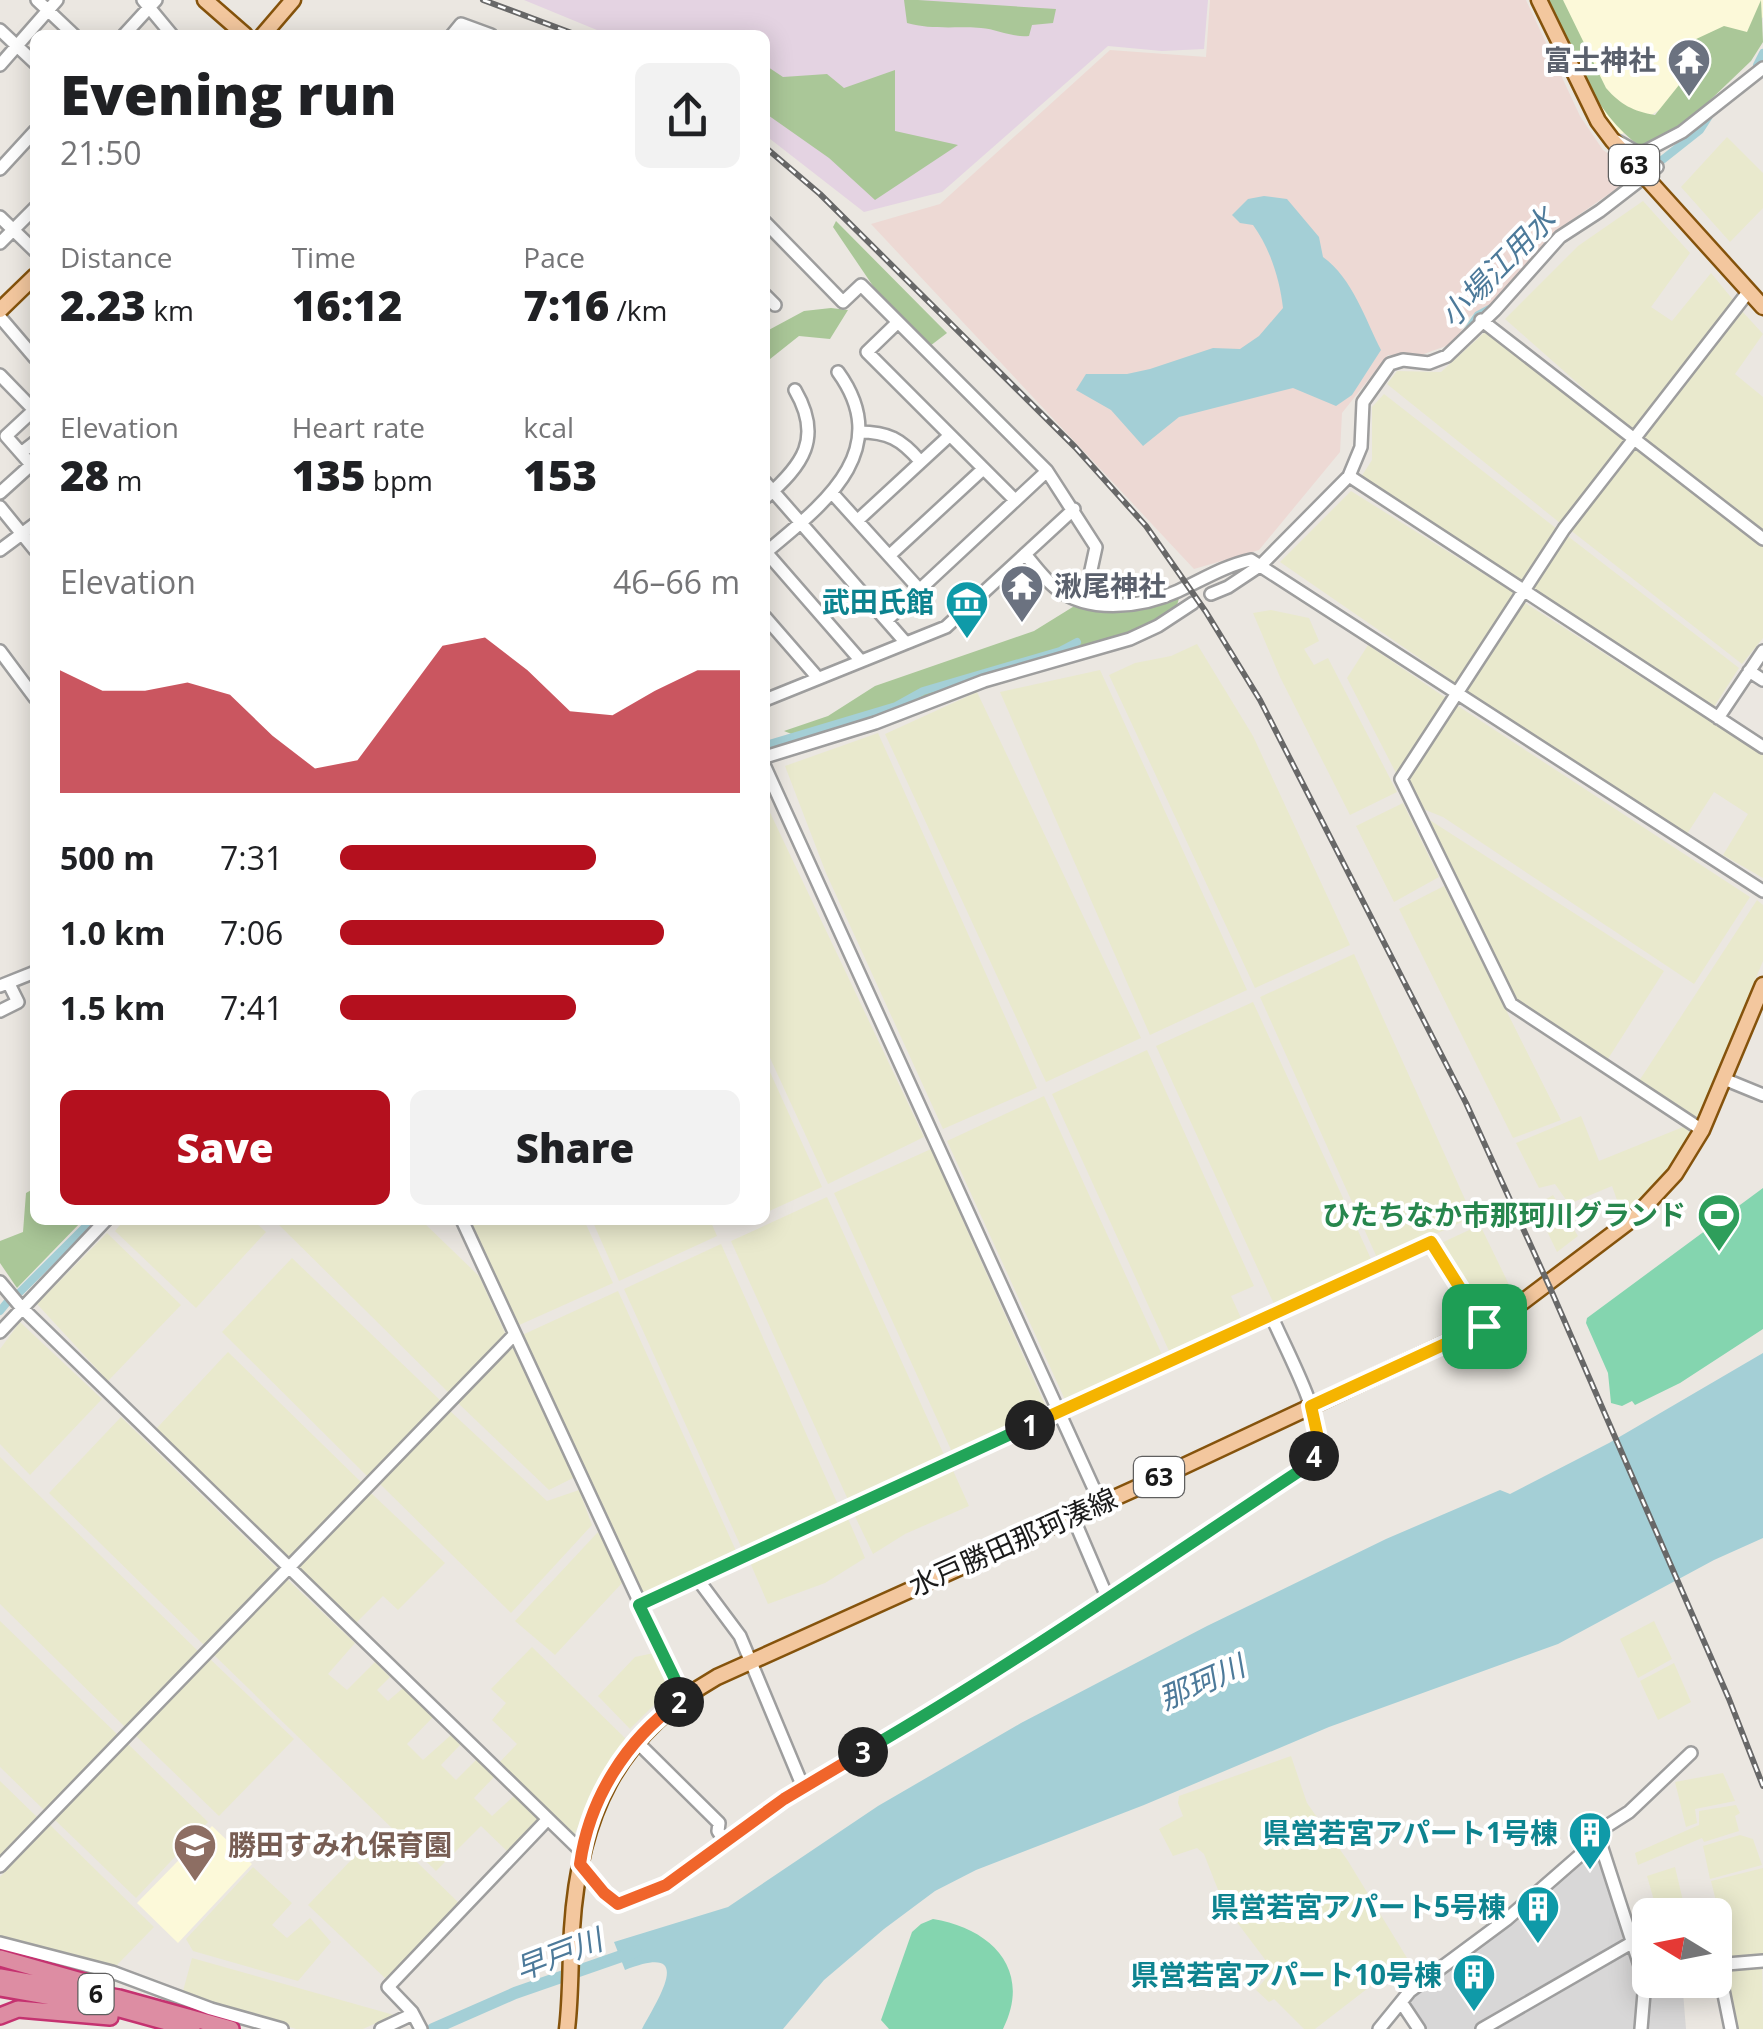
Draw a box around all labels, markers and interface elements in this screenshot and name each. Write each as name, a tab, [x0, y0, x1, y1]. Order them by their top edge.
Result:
temple icon: 富士神社	[1666, 37, 1712, 98]
place label: 富士神社	[1544, 40, 1656, 78]
text: Evening run	[60, 56, 396, 131]
button: share	[635, 63, 740, 168]
text: 21:50	[60, 131, 142, 174]
road number: 63	[1609, 145, 1659, 185]
water label: 小場江用水	[1430, 197, 1566, 335]
text: Distance	[60, 238, 173, 276]
text: Time	[292, 238, 356, 276]
text: Pace	[523, 238, 585, 276]
text: 2.23	[60, 276, 146, 333]
text: 16:12	[292, 276, 402, 333]
text: 7:16	[523, 276, 609, 333]
text: km	[146, 291, 194, 329]
text: /km	[609, 291, 667, 329]
text: Elevation	[60, 408, 179, 446]
text: Heart rate	[292, 408, 425, 446]
text: kcal	[523, 408, 574, 446]
text: 28	[60, 446, 109, 503]
text: 135	[292, 446, 365, 503]
text: 153	[523, 446, 597, 503]
text: m	[109, 461, 142, 499]
text: bpm	[365, 461, 433, 499]
text: Elevation	[60, 560, 196, 603]
text: 46–66 m	[613, 560, 740, 603]
temple icon: 湫尾神社	[999, 563, 1045, 624]
place label: 湫尾神社	[1054, 566, 1166, 604]
museum icon: 武田氏館	[944, 579, 990, 640]
place label: 武田氏館	[822, 582, 934, 620]
text: 500 m	[60, 836, 155, 879]
text: 7:31	[220, 836, 283, 879]
text: 1.0 km	[60, 911, 165, 954]
text: 7:06	[220, 911, 283, 954]
text: 1.5 km	[60, 986, 165, 1029]
text: 7:41	[220, 986, 283, 1029]
button: Save	[60, 1090, 390, 1205]
button: Share	[410, 1090, 740, 1205]
sports icon: ひたちなか市那珂川グランド	[1696, 1192, 1742, 1253]
place label: ひたちなか市那珂川グランド	[1322, 1195, 1686, 1233]
pin	[1442, 1284, 1527, 1369]
icon: arrive	[1457, 1299, 1512, 1354]
pin: 1	[1005, 1400, 1055, 1450]
text: 1	[1022, 1406, 1038, 1444]
pin: 4	[1289, 1431, 1339, 1481]
text: 4	[1306, 1437, 1322, 1475]
road number: 63	[1134, 1457, 1184, 1497]
street label: 水戸勝田那珂湊線	[903, 1478, 1123, 1604]
water label: 那珂川	[1152, 1643, 1254, 1719]
pin: 2	[654, 1677, 704, 1727]
text: 2	[671, 1683, 687, 1721]
pin: 3	[838, 1727, 888, 1777]
text: 3	[855, 1733, 871, 1771]
building icon: 県営若宮アパート1号棟	[1567, 1810, 1613, 1871]
place label: 県営若宮アパート1号棟	[1263, 1813, 1558, 1851]
school or university icon: 勝田すみれ保育園	[172, 1822, 218, 1883]
place label: 勝田すみれ保育園	[228, 1825, 452, 1863]
building icon: 県営若宮アパート5号棟	[1515, 1884, 1561, 1945]
place label: 県営若宮アパート5号棟	[1211, 1887, 1506, 1925]
north arrow	[1632, 1898, 1732, 1998]
map controls	[1632, 1898, 1732, 1998]
water label: 早戸川	[509, 1917, 611, 1989]
building icon: 県営若宮アパート10号棟	[1451, 1952, 1497, 2013]
place label: 県営若宮アパート10号棟	[1131, 1955, 1442, 1993]
road number: 6	[78, 1974, 114, 2014]

